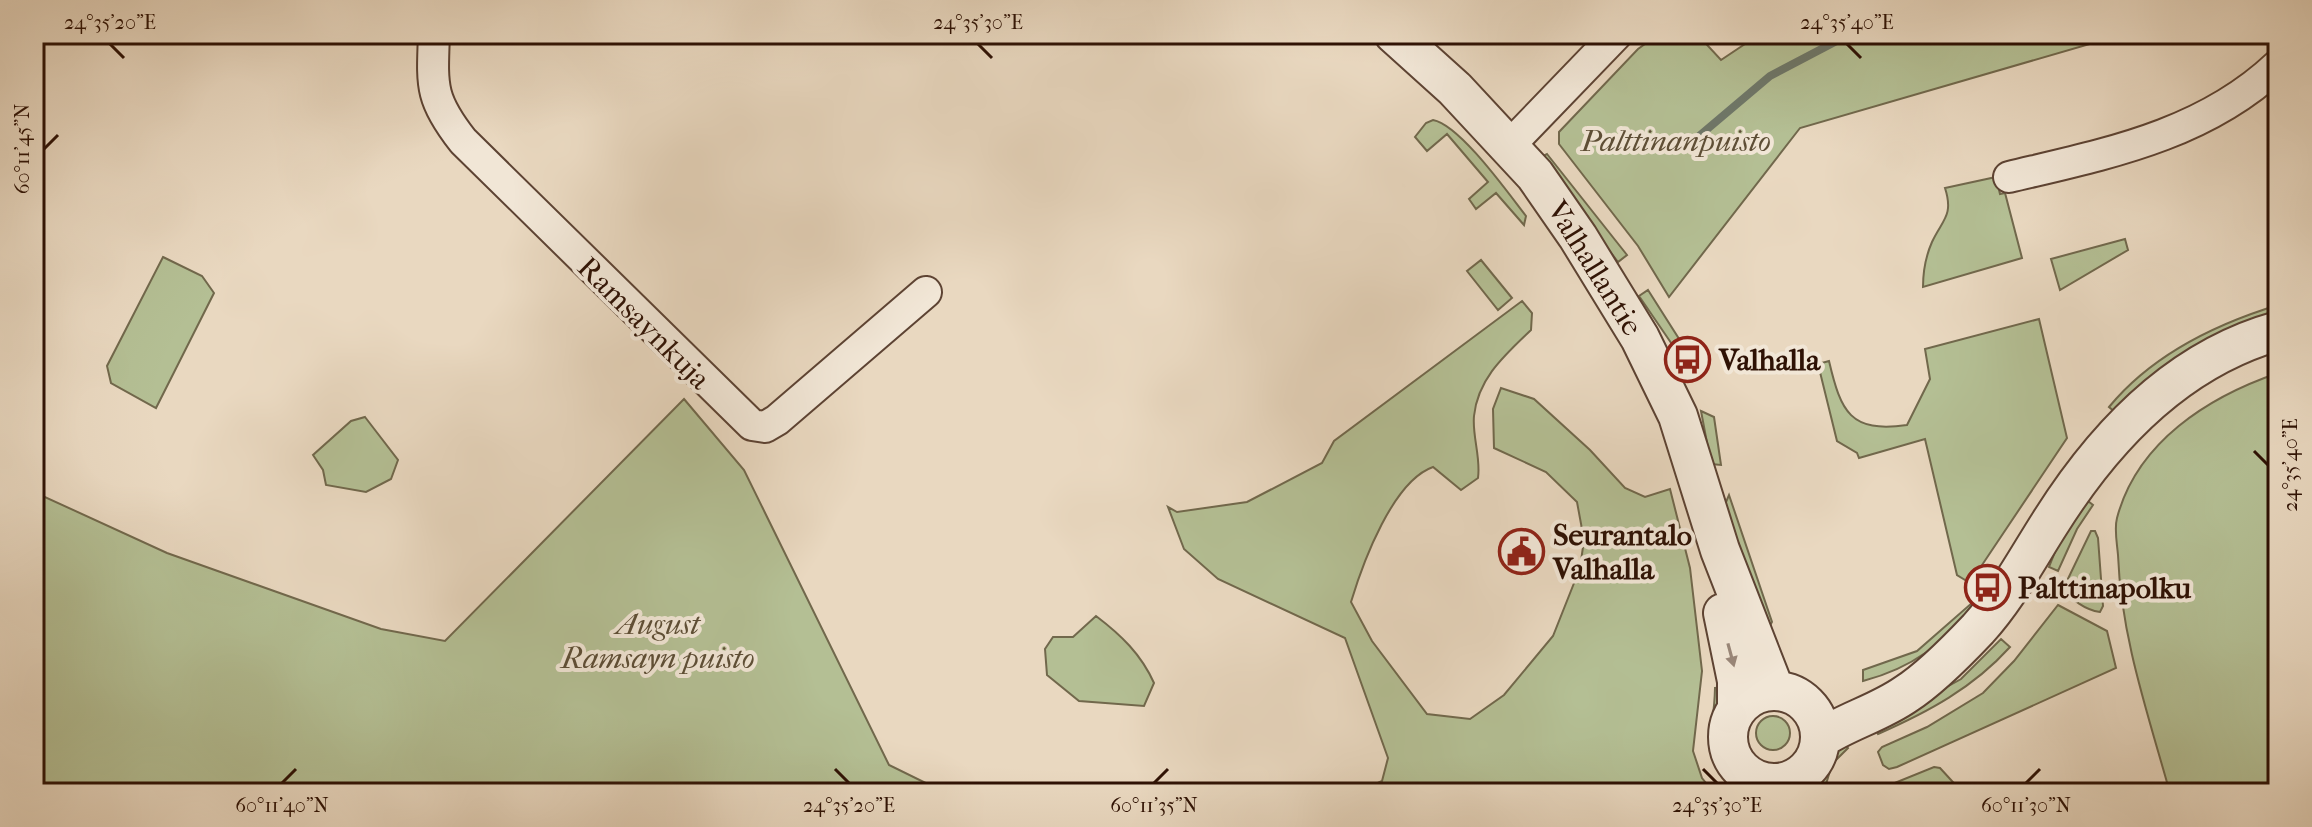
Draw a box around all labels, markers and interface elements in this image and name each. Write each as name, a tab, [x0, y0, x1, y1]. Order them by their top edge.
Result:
text: 24°35'20"E	[64, 11, 156, 34]
text: 24°35'30"E	[933, 11, 1023, 34]
text: 24°35'40"E	[1800, 11, 1894, 34]
text: 60°11'45"N	[11, 104, 34, 194]
park label: Palttinanpuisto	[1579, 124, 1771, 159]
street label: Valhallantie	[1539, 194, 1650, 342]
street label: Ramsaynkuja	[570, 250, 718, 398]
bus stop icon: Valhalla	[1664, 336, 1712, 384]
place label: Valhalla	[1718, 343, 1821, 378]
text: 24°35'40"E	[2279, 418, 2302, 512]
place label: Seurantalo Valhalla	[1552, 518, 1692, 587]
public building icon: Seurantalo Valhalla	[1498, 528, 1546, 576]
bus stop icon: Palttinapolku	[1963, 564, 2011, 612]
place label: Palttinapolku	[2018, 571, 2192, 606]
park label: August Ramsayn puisto	[559, 607, 755, 676]
one-way arrow	[1725, 643, 1737, 668]
text: 60°11'40"N	[235, 794, 329, 817]
text: 24°35'20"E	[803, 794, 895, 817]
text: 60°11'35"N	[1110, 794, 1198, 817]
text: 24°35'30"E	[1672, 794, 1762, 817]
text: 60°11'30"N	[1981, 794, 2071, 817]

